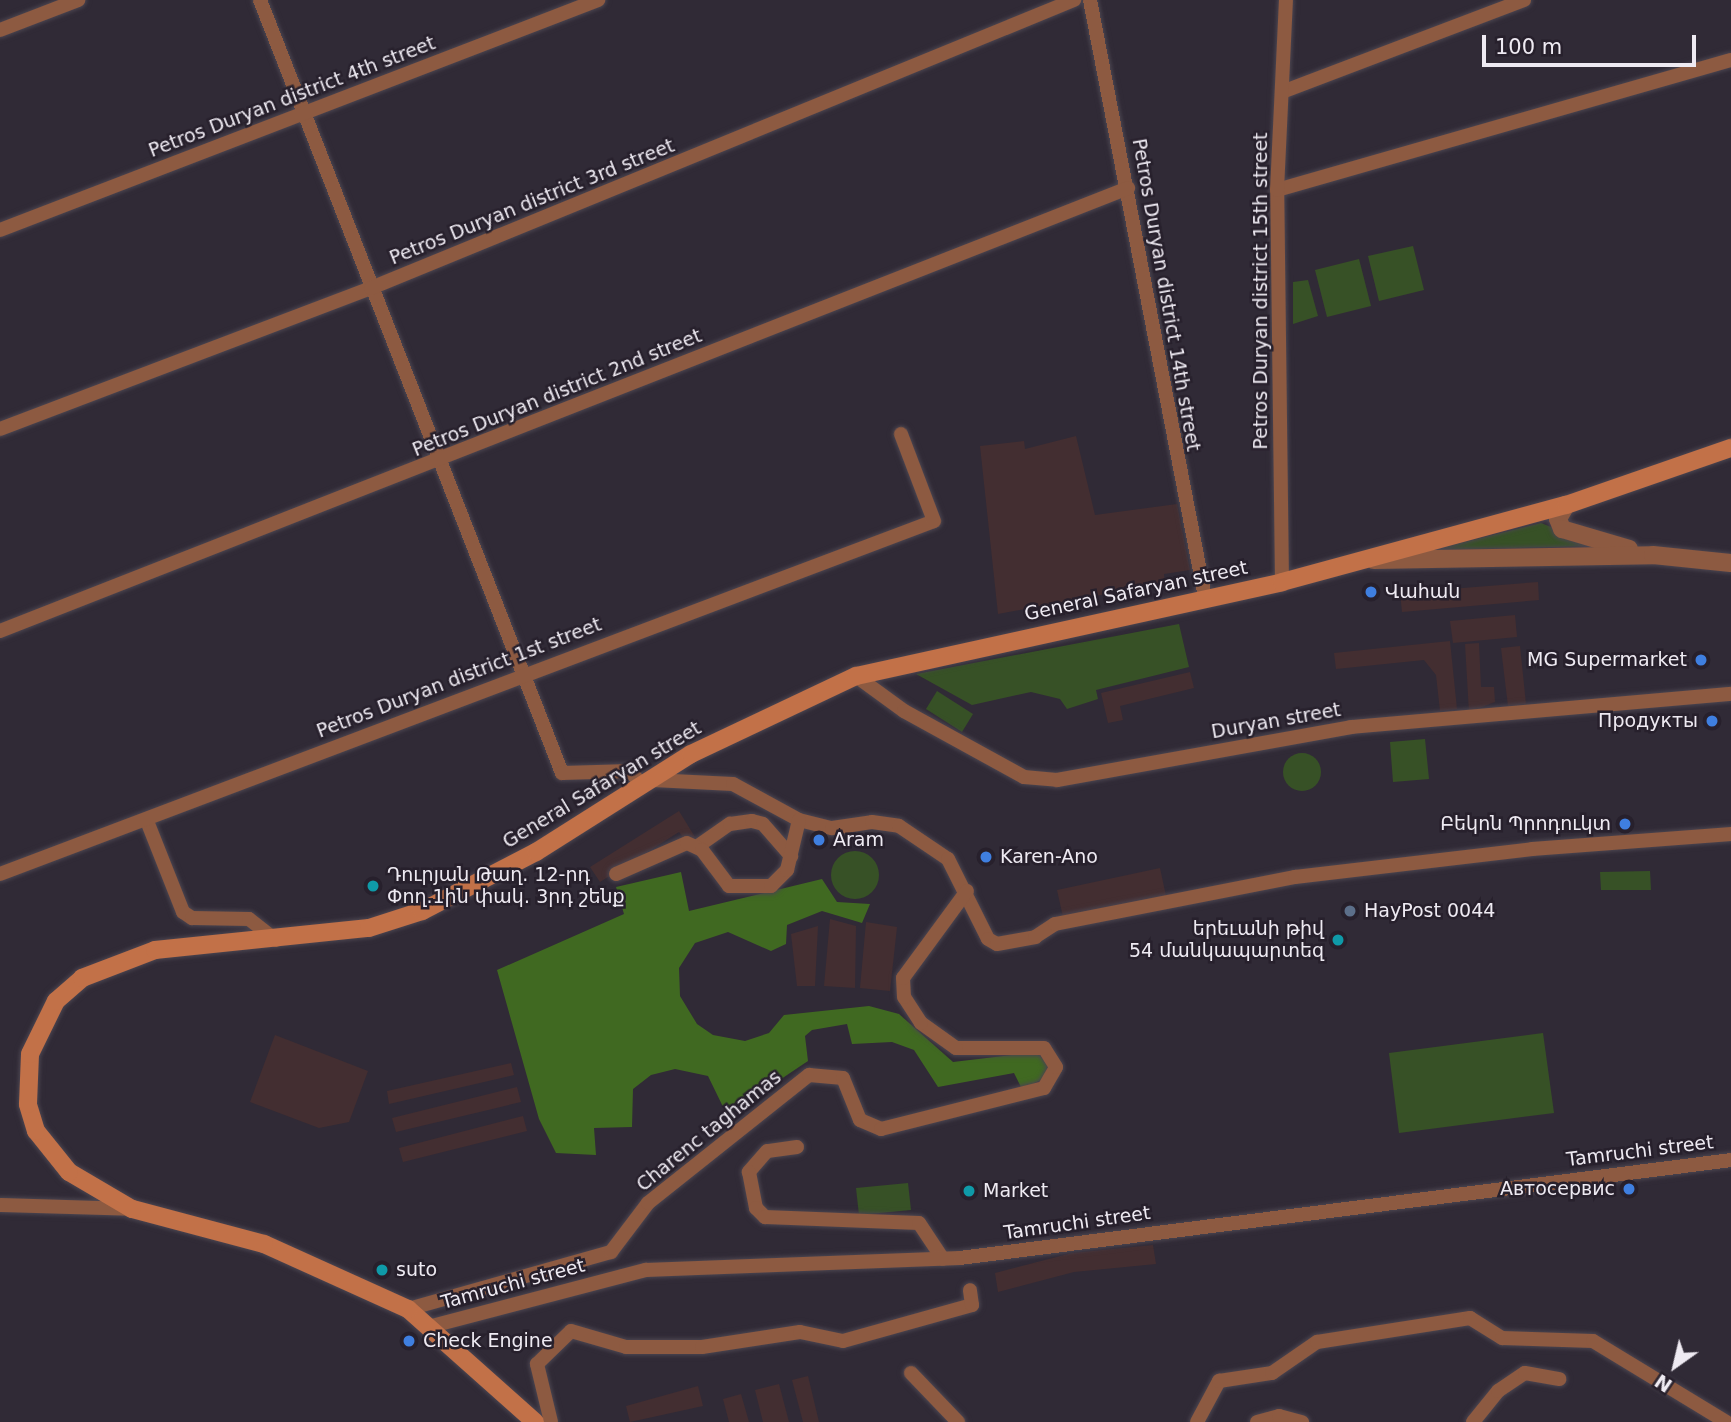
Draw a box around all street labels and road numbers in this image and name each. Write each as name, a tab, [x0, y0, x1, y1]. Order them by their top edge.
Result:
street label: Petros Duryan district 4th street	[145, 32, 439, 162]
street label: Petros Duryan district 15th street	[1250, 132, 1272, 450]
street label: Petros Duryan district 3rd street	[386, 134, 678, 270]
street label: Petros Duryan district 14th street	[1127, 137, 1205, 453]
street label: Petros Duryan district 2nd street	[409, 324, 705, 462]
street label: General Safaryan street	[1022, 556, 1250, 626]
street label: Petros Duryan district 1st street	[313, 613, 605, 743]
street label: Duryan street	[1210, 698, 1342, 744]
street label: General Safaryan street	[499, 717, 705, 853]
street label: Charenc taghamas	[632, 1066, 786, 1196]
street label: Tamruchi street	[1565, 1131, 1715, 1171]
street label: Tamruchi street	[1002, 1201, 1152, 1245]
street label: Tamruchi street	[439, 1254, 587, 1314]

